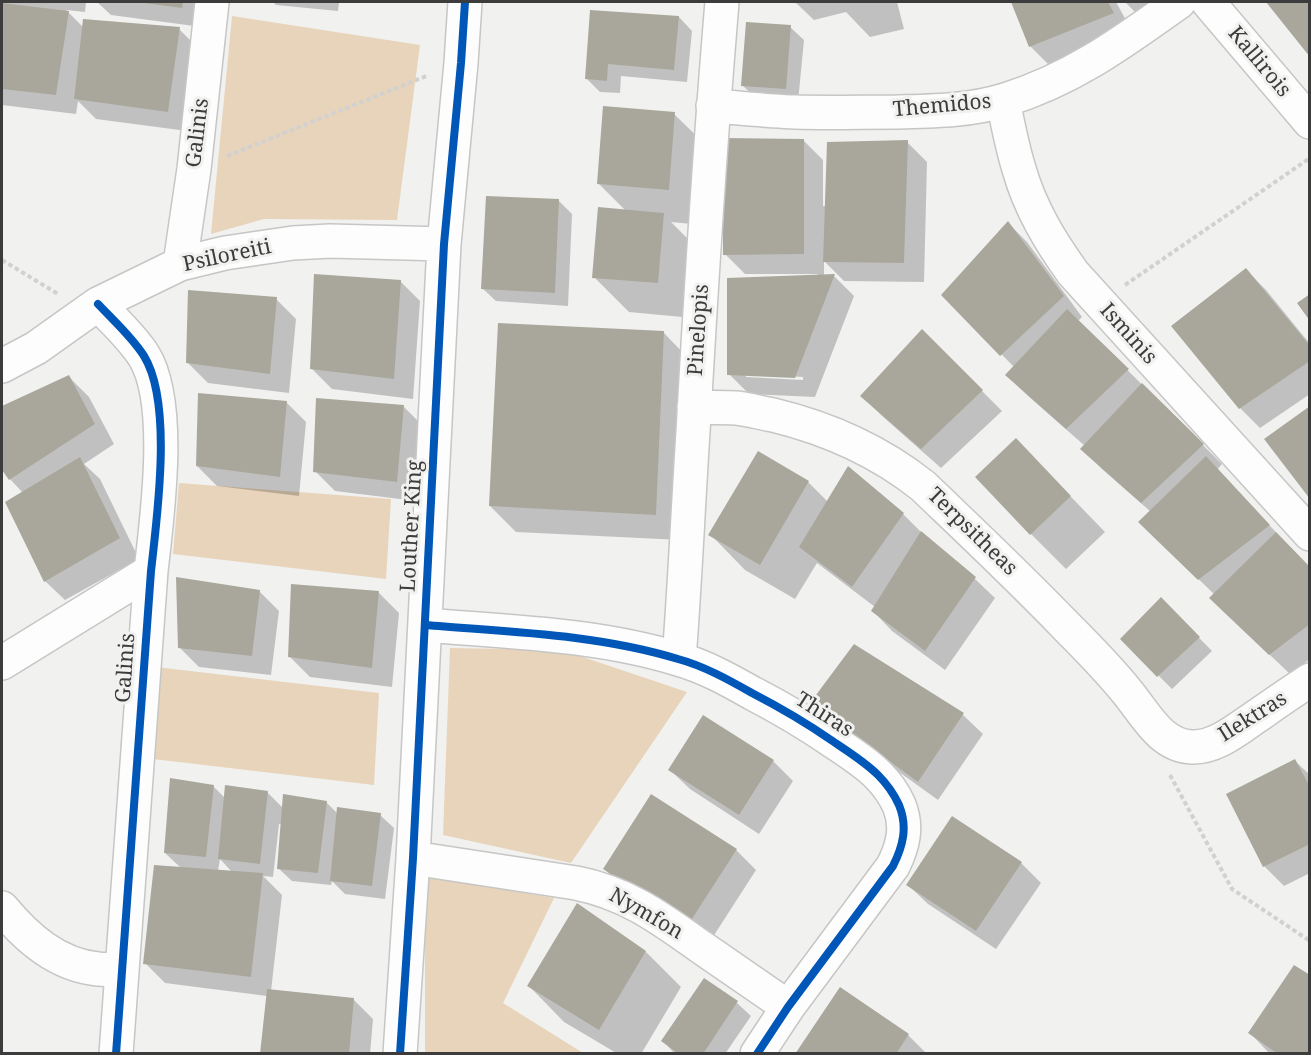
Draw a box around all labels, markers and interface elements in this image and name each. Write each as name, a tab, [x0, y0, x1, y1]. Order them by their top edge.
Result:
street label: Kallirois	[1222, 22, 1296, 102]
street label: Themidos	[892, 89, 992, 123]
street label: Galinis	[181, 97, 215, 169]
street label: Psiloreiti	[181, 234, 273, 278]
street label: Pinelopis	[683, 283, 715, 377]
street label: Isminis	[1094, 298, 1162, 370]
street label: Louther King	[396, 459, 428, 593]
street label: Terpsitheas	[922, 483, 1022, 581]
street label: Galinis	[111, 632, 141, 704]
street label: Ilektras	[1214, 686, 1292, 748]
street label: Thiras	[790, 687, 858, 743]
street label: Nymfon	[605, 883, 687, 945]

